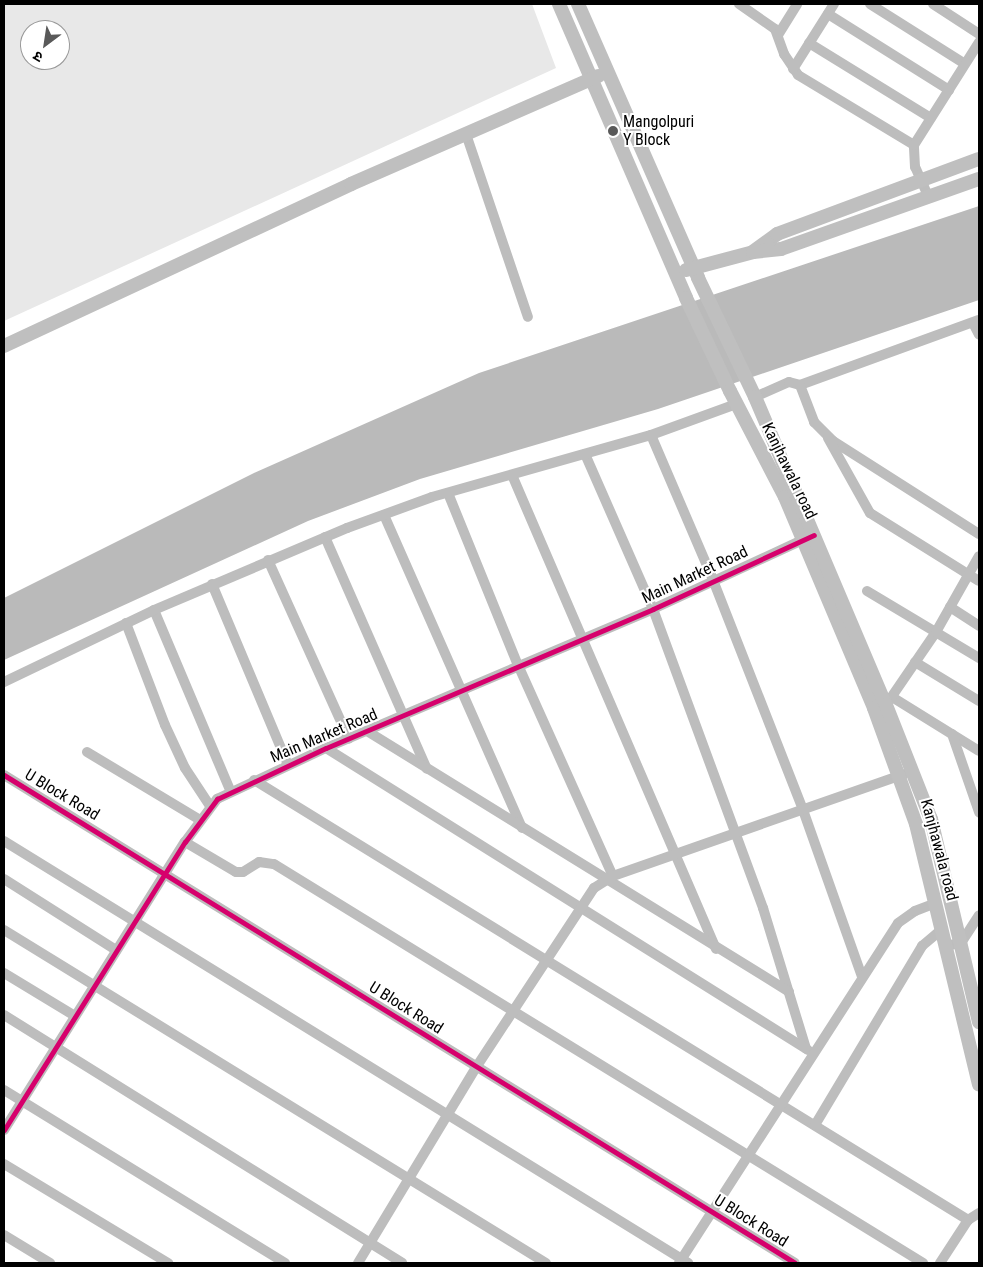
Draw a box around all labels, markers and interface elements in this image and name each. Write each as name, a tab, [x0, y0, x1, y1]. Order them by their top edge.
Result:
north arrow	[20, 20, 70, 70]
text: उ	[30, 48, 45, 66]
place label: Mangolpuri Y Block	[623, 112, 694, 150]
marker: Mangolpuri Y Block	[607, 125, 619, 137]
street label: Kanjhawala road	[757, 420, 821, 522]
street label: Main Market Road	[639, 542, 751, 608]
street label: Main Market Road	[268, 705, 380, 767]
street label: U Block Road	[21, 765, 103, 825]
street label: Kanjhawala road	[916, 797, 962, 903]
street label: U Block Road	[366, 978, 446, 1038]
street label: U Block Road	[711, 1191, 791, 1251]

